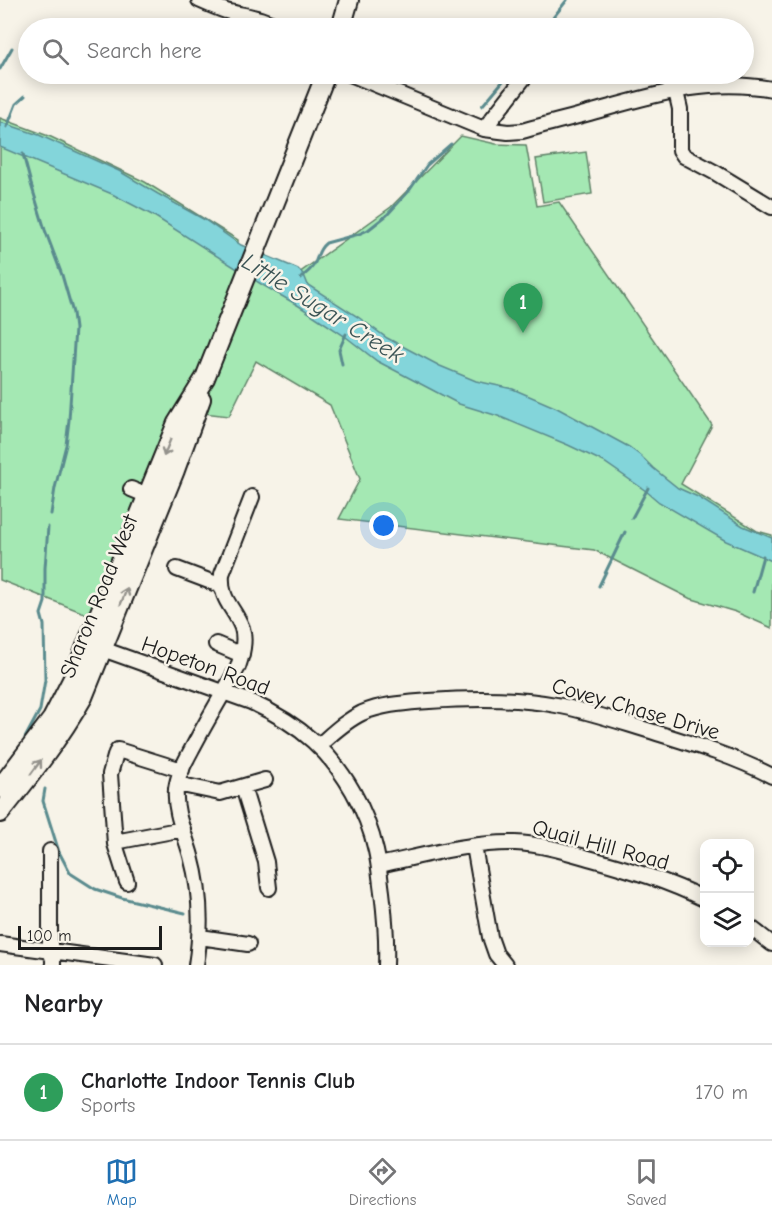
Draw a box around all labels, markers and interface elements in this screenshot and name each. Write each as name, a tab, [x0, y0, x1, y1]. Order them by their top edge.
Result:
search box	[18, 18, 754, 84]
icon: search	[39, 35, 72, 68]
text: Search here	[87, 38, 202, 64]
water label: Little Sugar Creek	[237, 247, 409, 369]
pin: 1	[504, 284, 542, 333]
one-way arrow	[161, 438, 172, 456]
street label: Sharon Road West	[54, 510, 144, 682]
your location	[369, 511, 398, 540]
one-way arrow	[119, 587, 130, 606]
street label: Hopeton Road	[138, 631, 273, 701]
street label: Covey Chase Drive	[549, 673, 723, 745]
one-way arrow	[30, 760, 43, 776]
street label: Quail Hill Road	[529, 814, 672, 876]
map controls	[700, 839, 754, 947]
button: locate	[700, 839, 754, 893]
button: layers	[700, 893, 754, 947]
scale bar	[18, 923, 162, 950]
text: 100 m	[27, 927, 71, 945]
text: Nearby	[24, 989, 103, 1019]
text: Charlotte Indoor Tennis Club	[81, 1068, 355, 1094]
text: 1	[40, 1081, 47, 1104]
text: 170 m	[695, 1081, 748, 1104]
text: Sports	[81, 1094, 135, 1117]
tab: Map	[105, 1155, 138, 1209]
tab: Directions	[349, 1155, 416, 1209]
tab: Saved	[627, 1155, 667, 1209]

